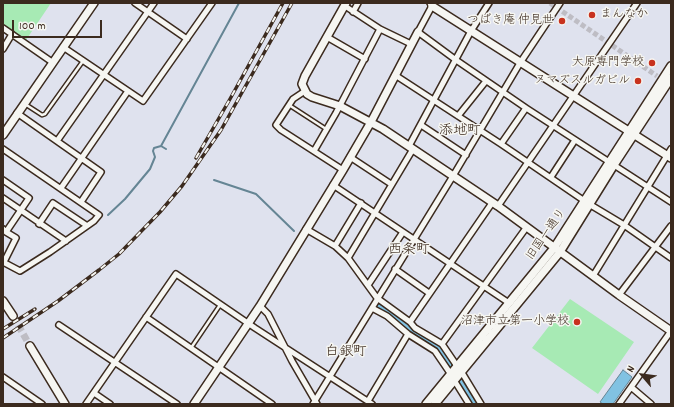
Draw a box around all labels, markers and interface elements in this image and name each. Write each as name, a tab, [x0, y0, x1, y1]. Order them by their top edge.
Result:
place label: まんなか	[600, 8, 648, 22]
marker: まんなか	[587, 10, 597, 20]
scale bar	[14, 12, 104, 38]
place label: つばき庵 仲見世	[467, 14, 554, 28]
marker: つばき庵 仲見世	[557, 16, 567, 26]
text: 100 m	[19, 18, 46, 35]
place label: 大原専門学校	[572, 56, 644, 70]
marker: 大原専門学校	[647, 58, 657, 68]
place label: ヌマズスルガビル	[534, 74, 630, 88]
marker: ヌマズスルガビル	[633, 76, 643, 86]
district label: 添地町	[439, 124, 481, 140]
street label: 旧国一通り	[524, 206, 570, 264]
district label: 西条町	[388, 243, 430, 259]
place label: 沼津市立第一小学校	[461, 315, 569, 329]
marker: 沼津市立第一小学校	[572, 317, 582, 327]
district label: 白銀町	[325, 345, 367, 361]
north arrow	[622, 355, 662, 395]
text: N	[623, 363, 640, 376]

